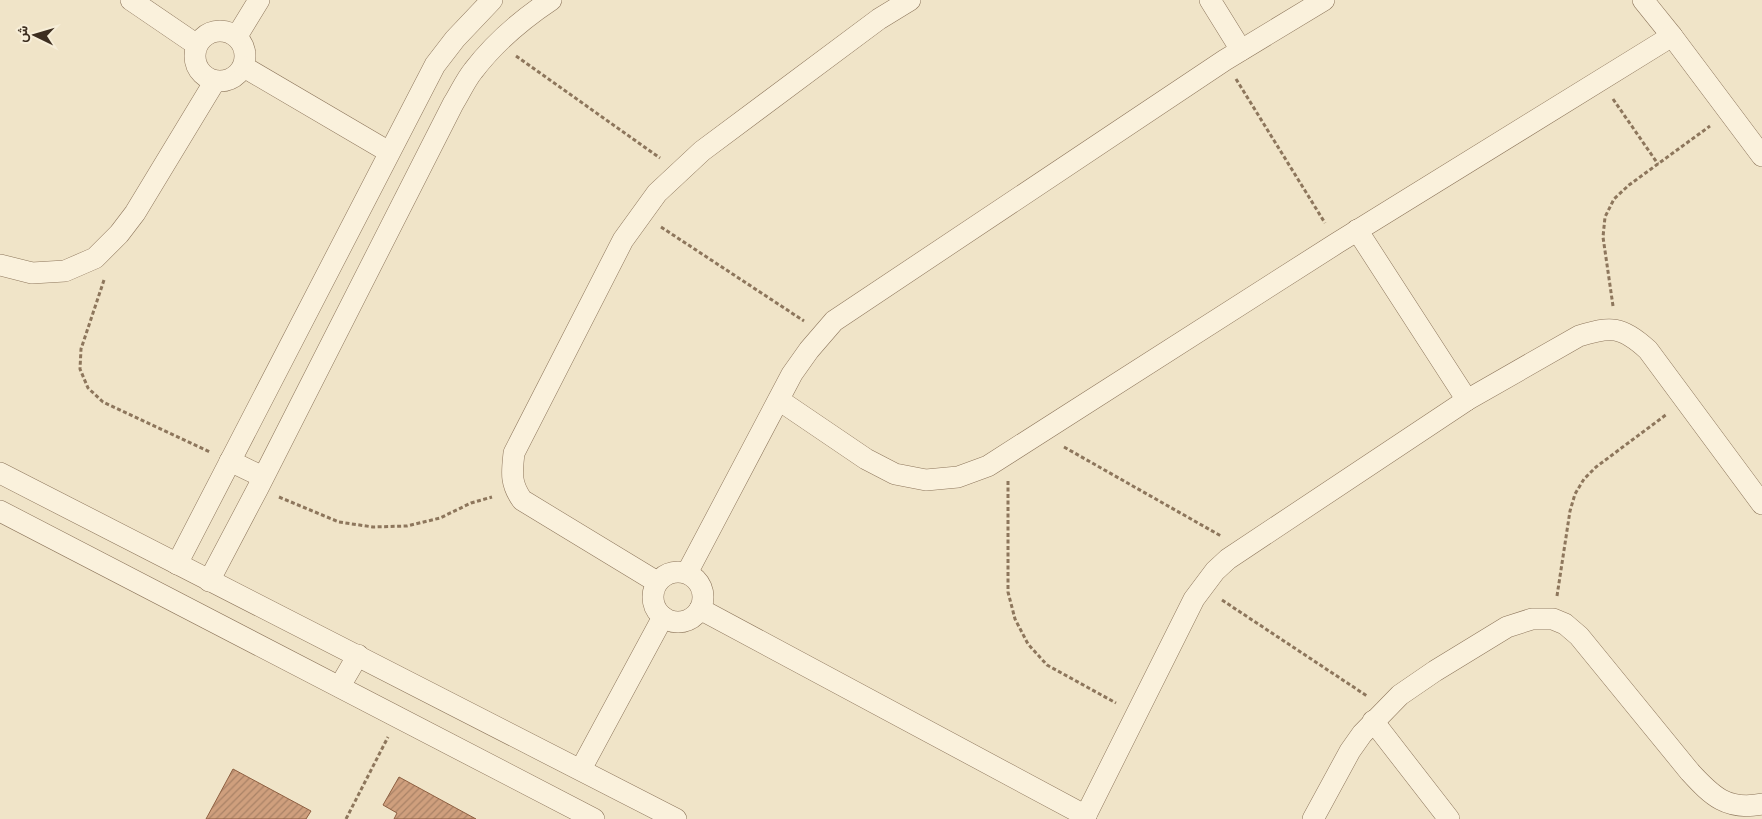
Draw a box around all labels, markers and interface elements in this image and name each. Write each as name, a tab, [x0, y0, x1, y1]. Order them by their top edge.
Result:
north arrow	[10, 10, 60, 60]
text: ش	[12, 25, 32, 43]

